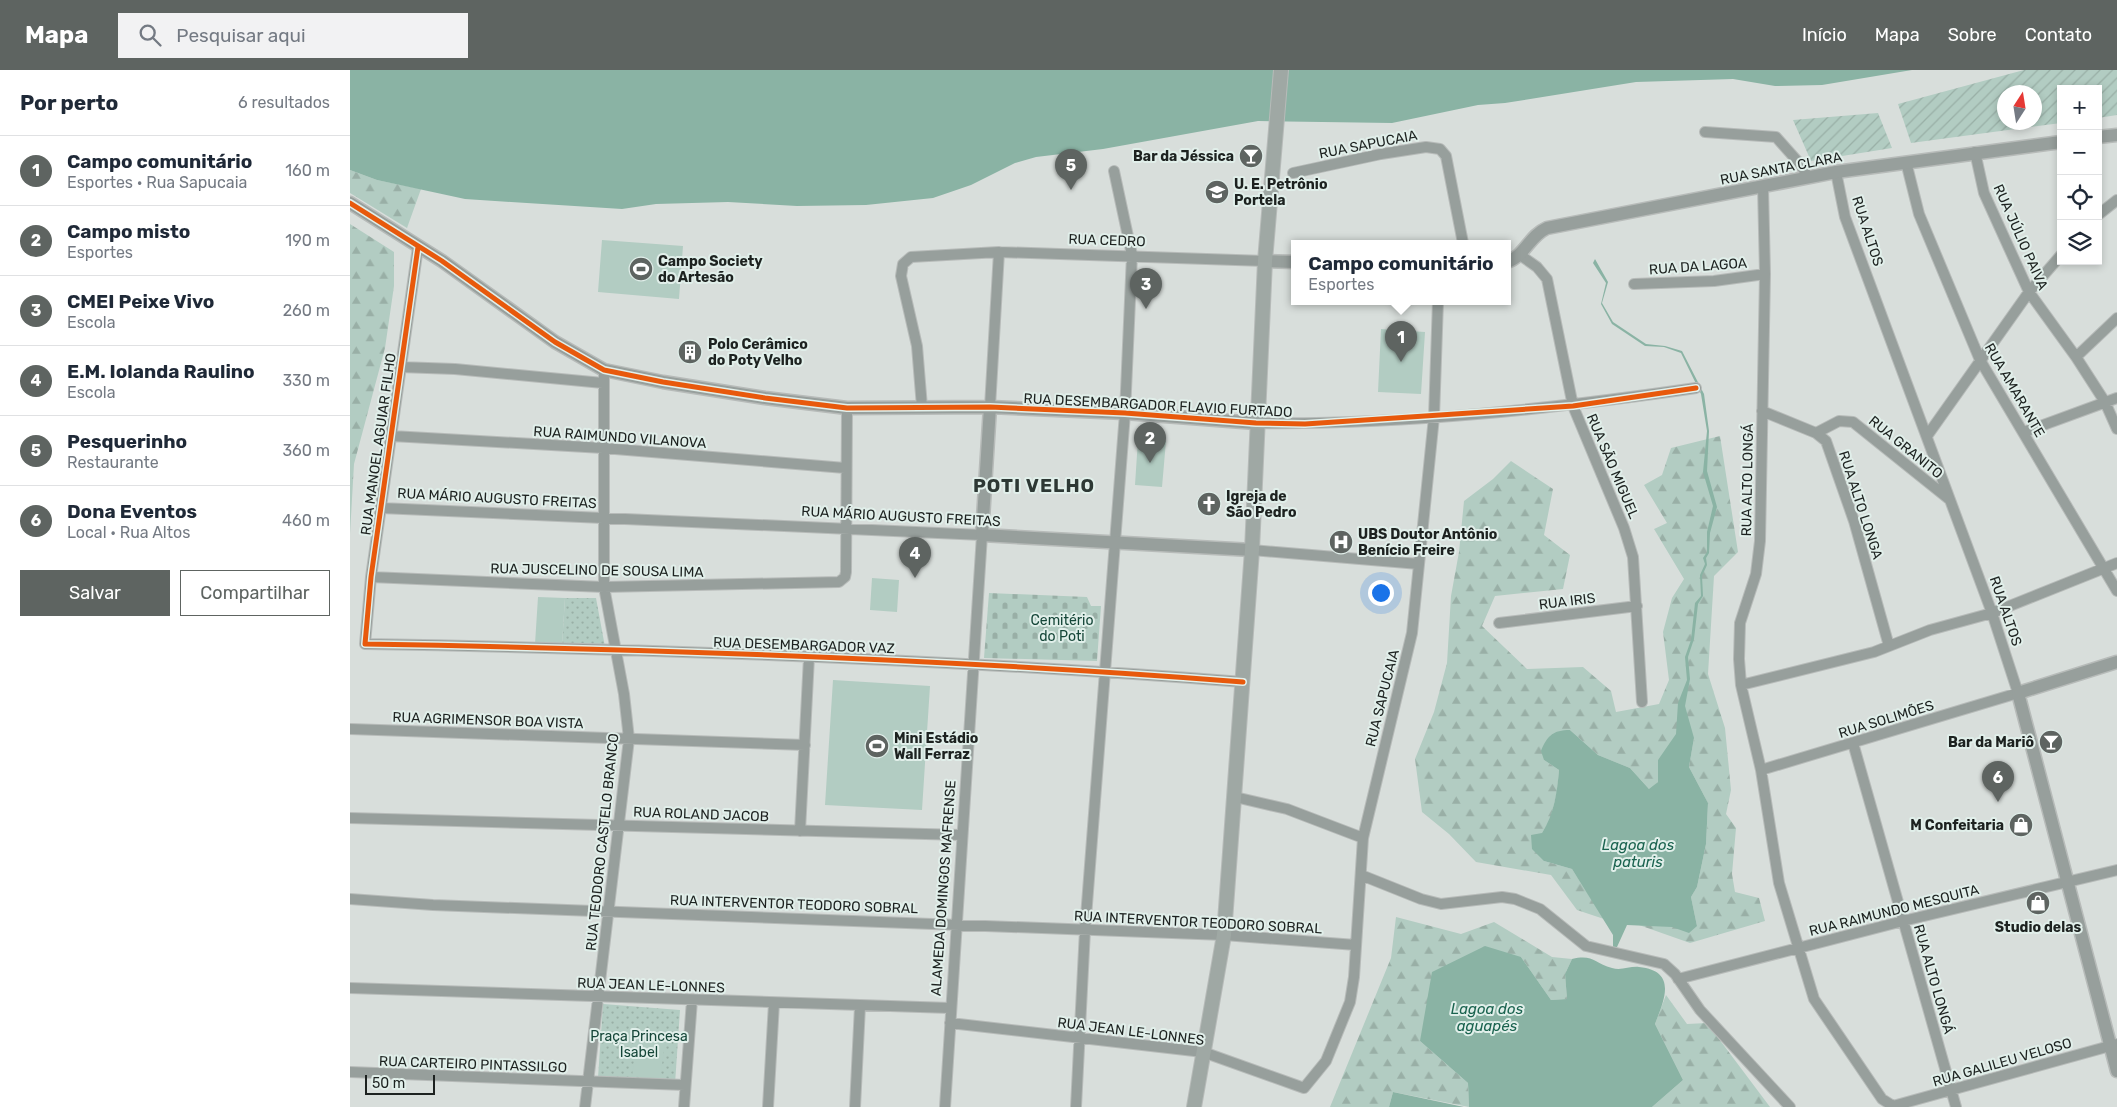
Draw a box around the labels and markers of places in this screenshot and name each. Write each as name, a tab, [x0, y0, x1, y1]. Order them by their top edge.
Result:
bar icon: Bar da Jéssica	[1238, 143, 1264, 169]
place label: Bar da Jéssica	[1133, 148, 1234, 165]
pin: 5	[1055, 149, 1087, 190]
place label: U. E. Petrônio Portela	[1234, 176, 1327, 209]
school or university icon: U. E. Petrônio Portela	[1204, 179, 1230, 205]
place label: Campo Society do Artesão	[658, 253, 763, 286]
sports icon: Campo Society do Artesão	[628, 256, 654, 282]
pin: 3	[1130, 268, 1162, 309]
pin: 1	[1385, 321, 1417, 362]
place label: Polo Cerâmico do Poty Velho	[708, 336, 808, 369]
building icon: Polo Cerâmico do Poty Velho	[677, 339, 703, 365]
pin: 2	[1134, 422, 1166, 463]
place label: Igreja de São Pedro	[1226, 488, 1296, 521]
church icon: Igreja de São Pedro	[1196, 491, 1222, 517]
place label: UBS Doutor Antônio Benício Freire	[1358, 526, 1497, 559]
hospital icon: UBS Doutor Antônio Benício Freire	[1328, 529, 1354, 555]
pin: 4	[899, 537, 931, 578]
bar icon: Bar da Mariô	[2038, 729, 2064, 755]
place label: Mini Estádio Wall Ferraz	[894, 730, 978, 763]
sports icon: Mini Estádio Wall Ferraz	[864, 733, 890, 759]
place label: Bar da Mariô	[1948, 734, 2034, 751]
pin: 6	[1982, 761, 2014, 802]
shop icon: M Confeitaria	[2008, 812, 2034, 838]
place label: M Confeitaria	[1910, 817, 2004, 834]
shop icon: Studio delas	[2025, 890, 2051, 916]
place label: Studio delas	[1995, 919, 2081, 936]

